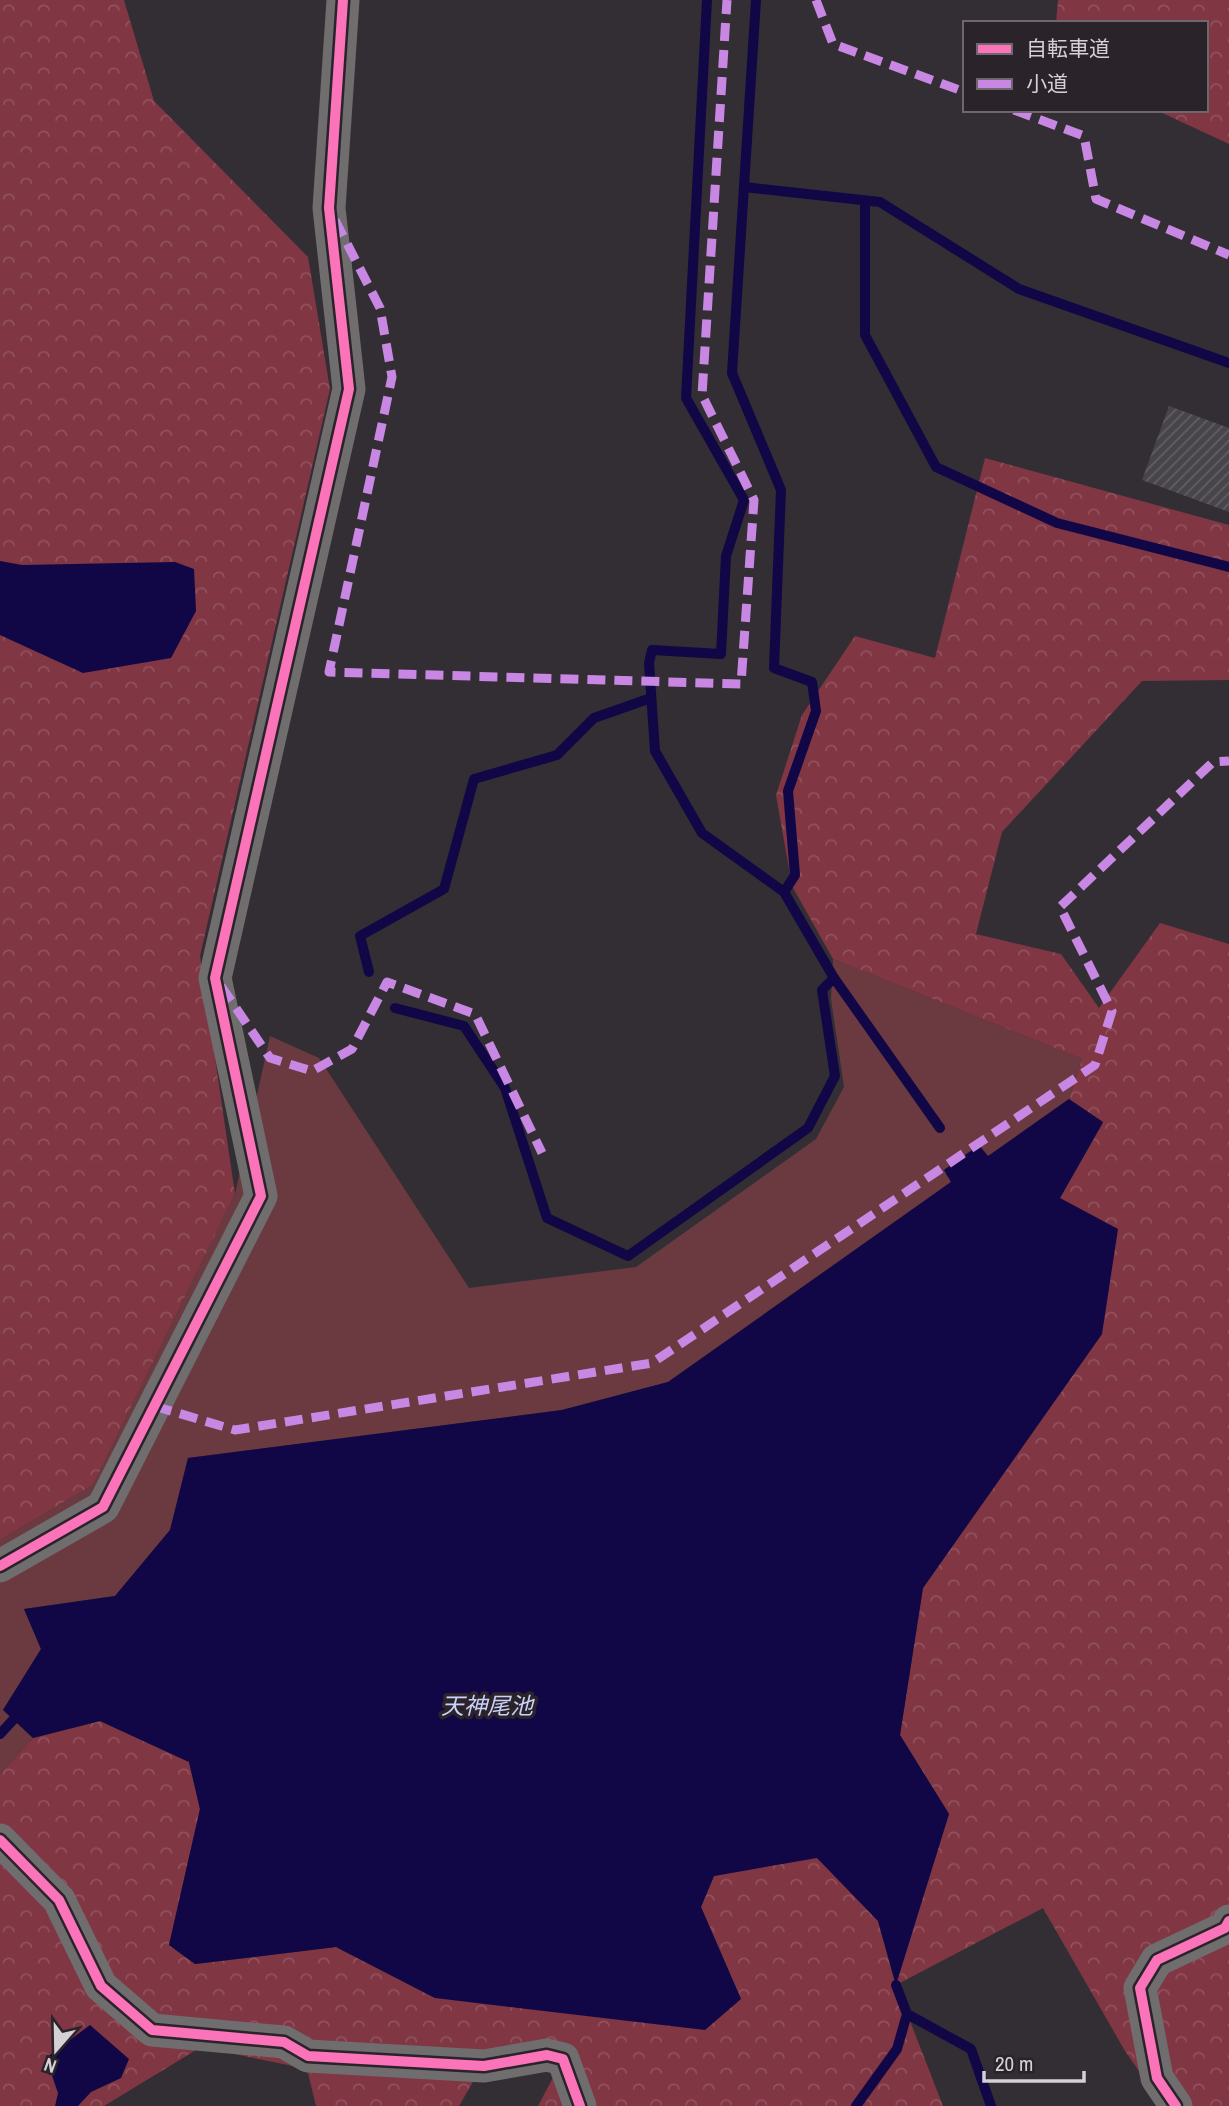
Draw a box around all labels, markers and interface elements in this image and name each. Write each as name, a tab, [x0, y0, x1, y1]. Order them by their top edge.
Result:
legend	[963, 21, 1208, 112]
text: 自転車道	[1026, 34, 1110, 63]
text: 小道	[1026, 69, 1068, 98]
water label: 天神尾池	[441, 1690, 535, 1721]
north arrow	[21, 2015, 91, 2085]
scale bar	[984, 2039, 1084, 2084]
text: 20 m	[995, 2049, 1033, 2078]
text: N	[40, 2052, 60, 2080]

